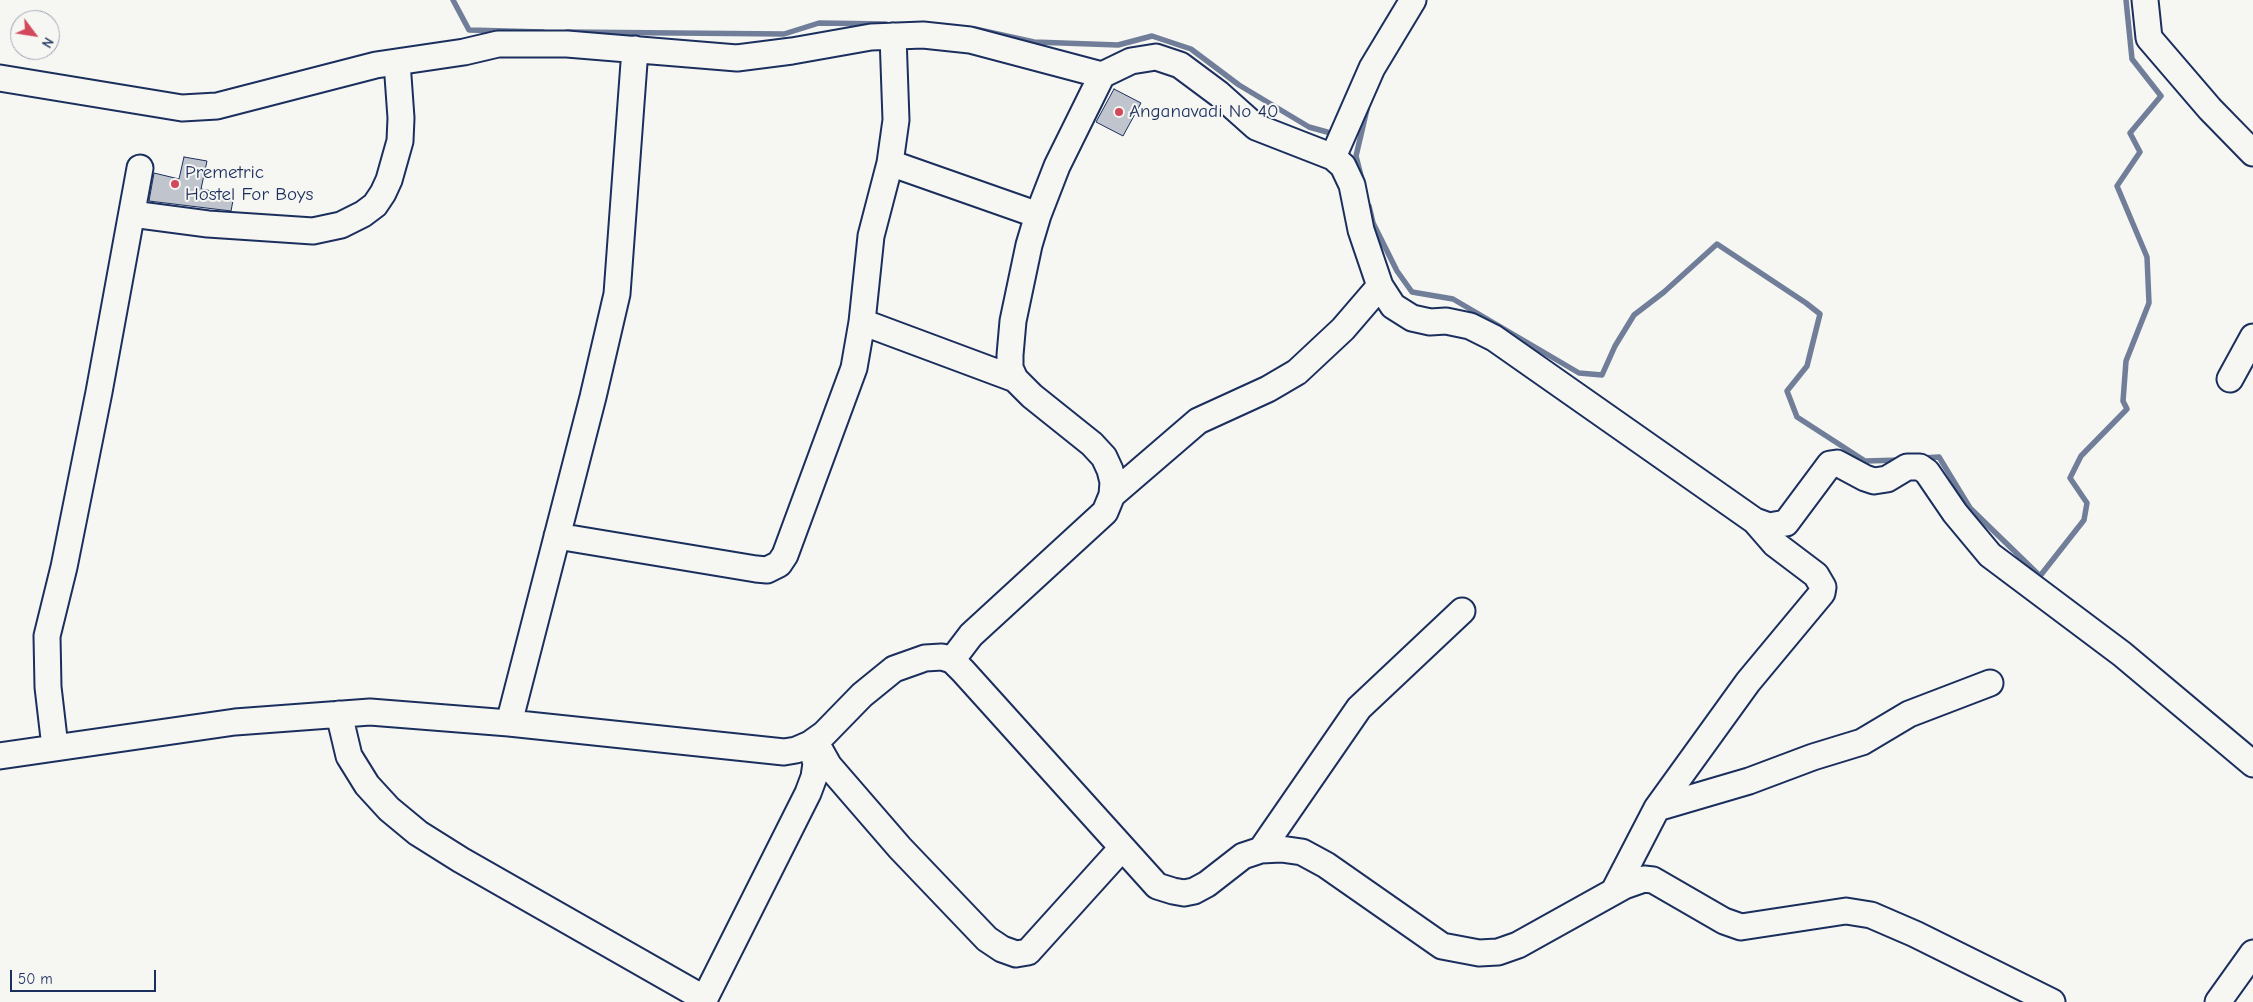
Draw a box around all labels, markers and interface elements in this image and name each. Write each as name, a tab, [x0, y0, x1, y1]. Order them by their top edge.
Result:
north arrow	[10, 10, 60, 60]
text: N	[38, 34, 57, 51]
place label: Anganavadi No 40	[1129, 101, 1278, 123]
marker: Anganavadi No 40	[1113, 106, 1125, 118]
place label: Premetric Hostel For Boys	[185, 162, 313, 206]
marker: Premetric Hostel For Boys	[169, 178, 181, 190]
scale bar	[12, 960, 159, 992]
text: 50 m	[18, 970, 53, 988]

